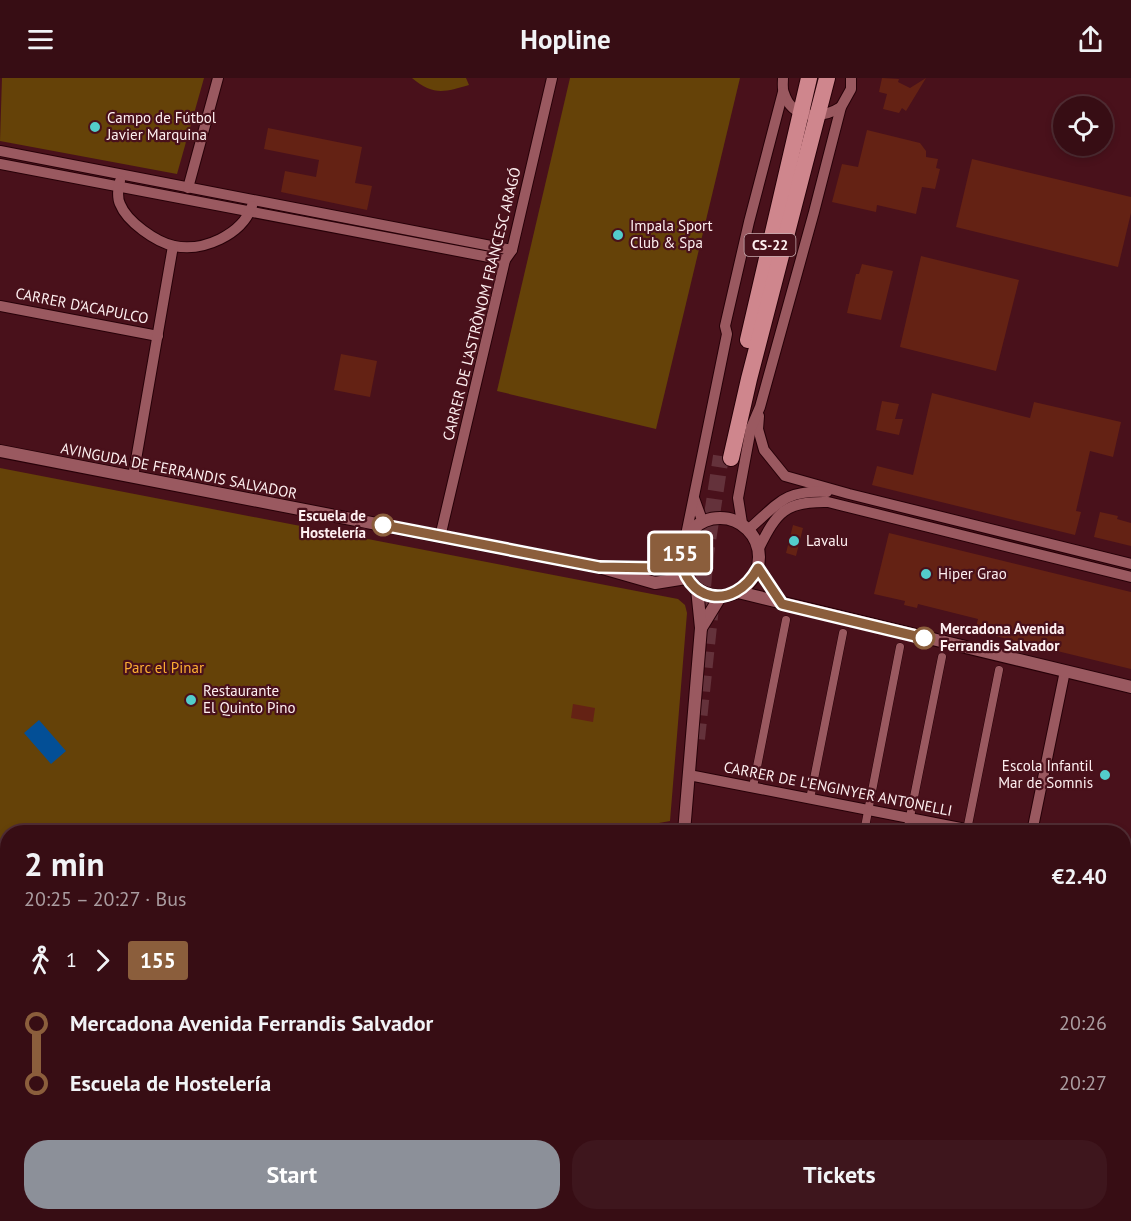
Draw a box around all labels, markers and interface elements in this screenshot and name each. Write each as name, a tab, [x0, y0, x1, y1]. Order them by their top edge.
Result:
text: Hopline	[520, 22, 611, 56]
icon: menu	[24, 23, 57, 56]
icon: share	[1074, 23, 1107, 56]
map controls	[1053, 96, 1113, 156]
button: locate	[1053, 96, 1113, 156]
place label: Campo de Fútbol Javier Marquina	[106, 108, 217, 144]
marker: Campo de Fútbol Javier Marquina	[88, 120, 102, 134]
street label: CARRER DE L'ASTRÒNOM FRANCESC ARAGÓ	[438, 165, 525, 443]
place label: Impala Sport Club & Spa	[630, 216, 713, 252]
marker: Impala Sport Club & Spa	[611, 228, 625, 242]
road number: CS-22	[744, 234, 796, 256]
street label: CARRER D'ACAPULCO	[14, 283, 150, 328]
street label: AVINGUDA DE FERRANDIS SALVADOR	[59, 438, 299, 503]
place label: Escuela de Hostelería	[298, 506, 366, 542]
marker: Escuela de Hostelería	[372, 514, 394, 536]
place label: Lavalu	[806, 531, 848, 550]
line badge: 155	[646, 534, 714, 572]
marker: Lavalu	[787, 534, 801, 548]
text: 155	[662, 540, 698, 567]
place label: Hiper Grao	[938, 564, 1007, 583]
marker: Hiper Grao	[919, 567, 933, 581]
place label: Mercadona Avenida Ferrandis Salvador	[940, 619, 1064, 655]
marker: Mercadona Avenida Ferrandis Salvador	[913, 627, 935, 649]
park label: Parc el Pinar	[124, 658, 204, 677]
place label: Restaurante El Quinto Pino	[203, 681, 296, 717]
marker: Restaurante El Quinto Pino	[184, 693, 198, 707]
place label: Escola Infantil Mar de Somnis	[998, 756, 1094, 792]
street label: CARRER DE L'ENGINYER ANTONELLI	[722, 757, 954, 820]
marker: Escola Infantil Mar de Somnis	[1098, 768, 1112, 782]
text: 2 min	[24, 842, 105, 885]
text: €2.40	[1052, 862, 1107, 890]
text: 20:25 – 20:27 · Bus	[24, 886, 186, 912]
icon: walk	[24, 944, 57, 977]
icon: forward	[86, 944, 119, 977]
text: 1	[66, 947, 77, 973]
text: 155	[140, 947, 176, 974]
text: Mercadona Avenida Ferrandis Salvador	[70, 1009, 433, 1037]
text: 20:26	[1059, 1010, 1107, 1036]
text: Escuela de Hostelería	[70, 1069, 271, 1097]
text: 20:27	[1059, 1070, 1107, 1096]
button: Start	[24, 1140, 560, 1209]
button: Tickets	[572, 1140, 1107, 1209]

